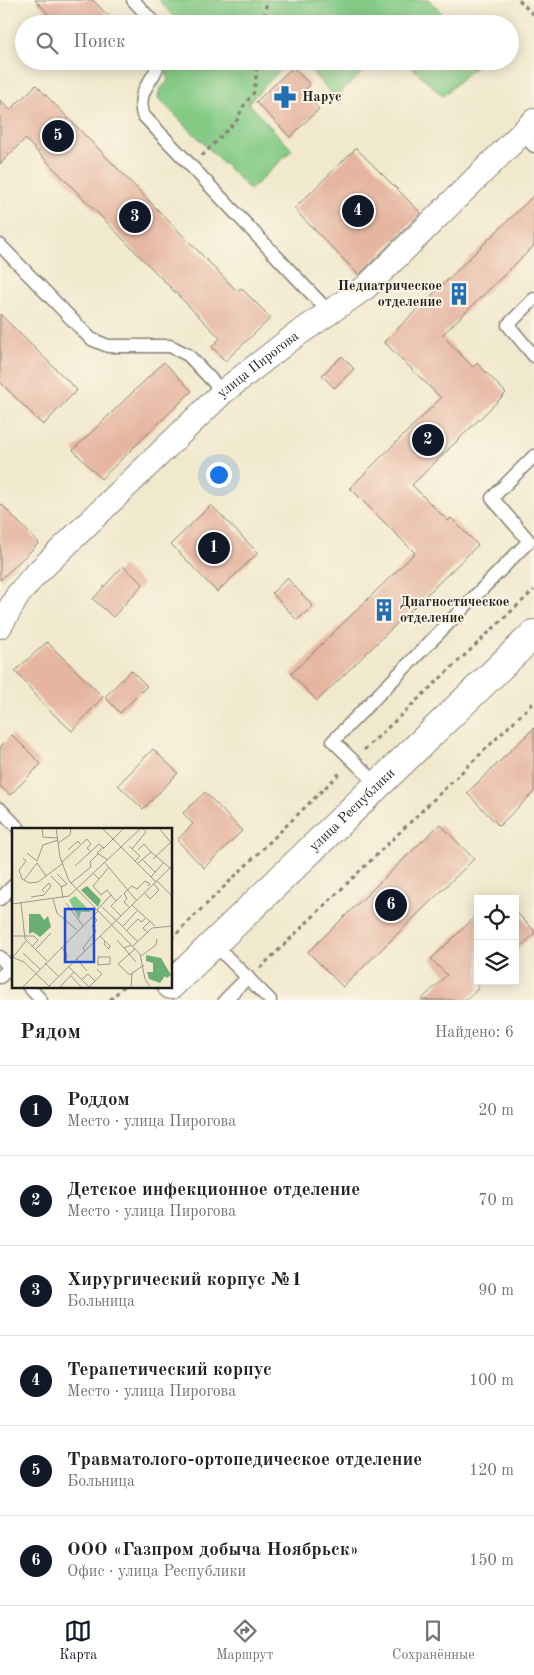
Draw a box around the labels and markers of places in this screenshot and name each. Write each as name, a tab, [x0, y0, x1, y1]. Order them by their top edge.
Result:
pharmacy icon: Нарус	[272, 84, 298, 110]
place label: Нарус	[302, 90, 342, 104]
pin: 5	[42, 117, 74, 155]
pin: 4	[342, 192, 374, 230]
pin: 3	[119, 198, 151, 236]
place label: Педиатрическое отделение	[338, 279, 442, 309]
building icon: Педиатрическое отделение	[446, 281, 472, 307]
pin: 2	[412, 421, 444, 459]
pin: 1	[198, 529, 230, 567]
place label: Диагностическое отделение	[400, 595, 509, 625]
building icon: Диагностическое отделение	[371, 597, 397, 623]
pin: 6	[375, 886, 407, 924]

